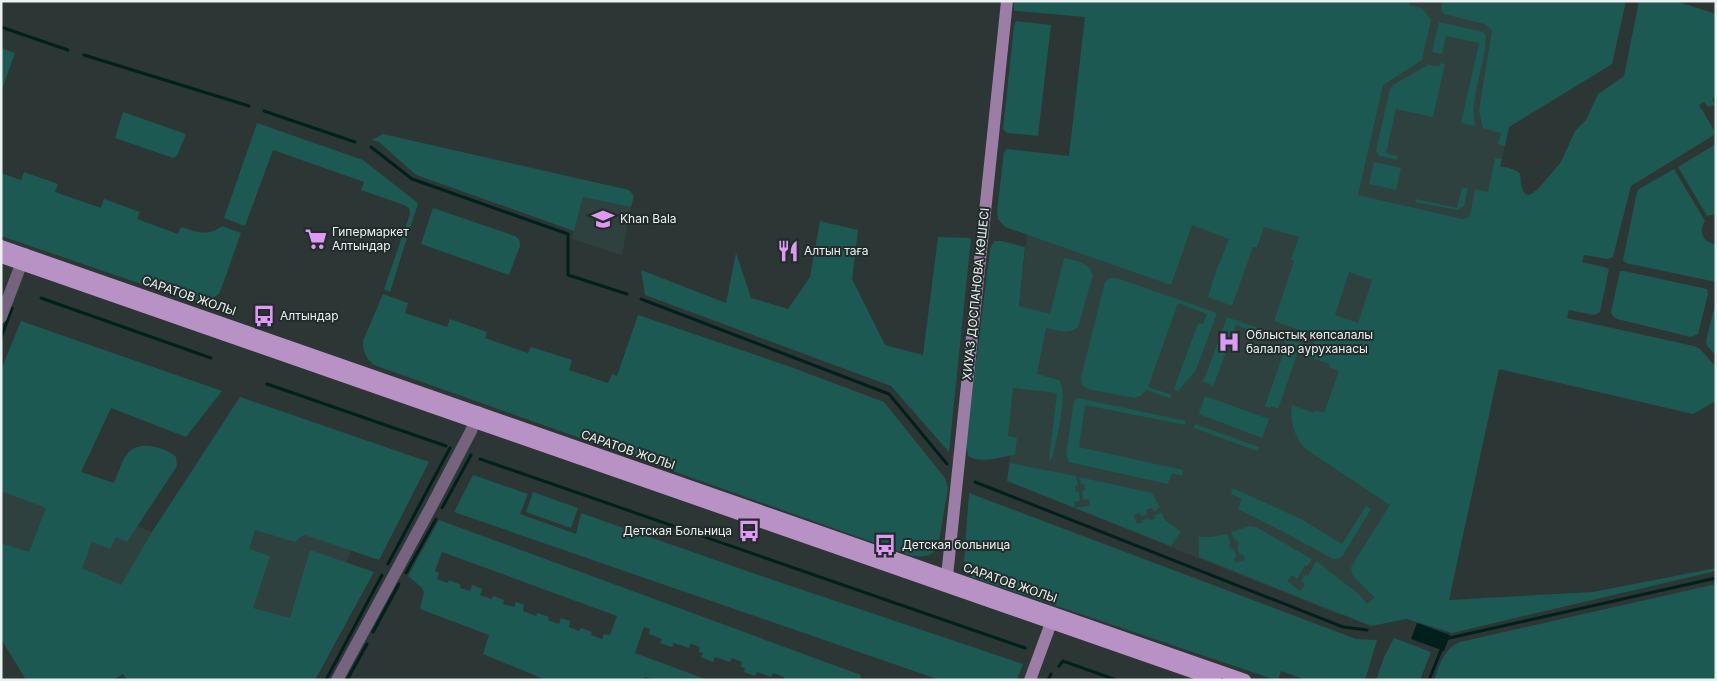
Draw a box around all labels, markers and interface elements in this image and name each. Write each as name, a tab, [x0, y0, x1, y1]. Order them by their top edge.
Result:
school or university icon: Khan Bala	[590, 206, 616, 232]
street label: ХИУАЗ ДОСПАНОВА КӨШЕСІ	[959, 207, 992, 381]
place label: Khan Bala	[620, 211, 677, 226]
place label: Гипермаркет Алтындар	[332, 224, 409, 253]
supermarket icon: Гипермаркет Алтындар	[303, 226, 329, 252]
restaurant icon: Алтын таға	[775, 238, 801, 264]
place label: Алтын таға	[804, 243, 869, 258]
street label: САРАТОВ ЖОЛЫ	[140, 272, 238, 319]
bus stop icon: Алтындар	[251, 303, 277, 329]
place label: Алтындар	[280, 308, 339, 323]
place label: Облыстық көпсалалы балалар ауруханасы	[1246, 327, 1373, 356]
hospital icon: Облыстық көпсалалы балалар ауруханасы	[1216, 329, 1242, 355]
street label: САРАТОВ ЖОЛЫ	[579, 426, 677, 473]
bus stop icon: Детская Больница	[736, 518, 762, 544]
place label: Детская Больница	[623, 523, 732, 538]
bus stop icon: Детская больница	[872, 532, 898, 558]
place label: Детская больница	[902, 537, 1010, 552]
street label: САРАТОВ ЖОЛЫ	[961, 559, 1059, 606]

